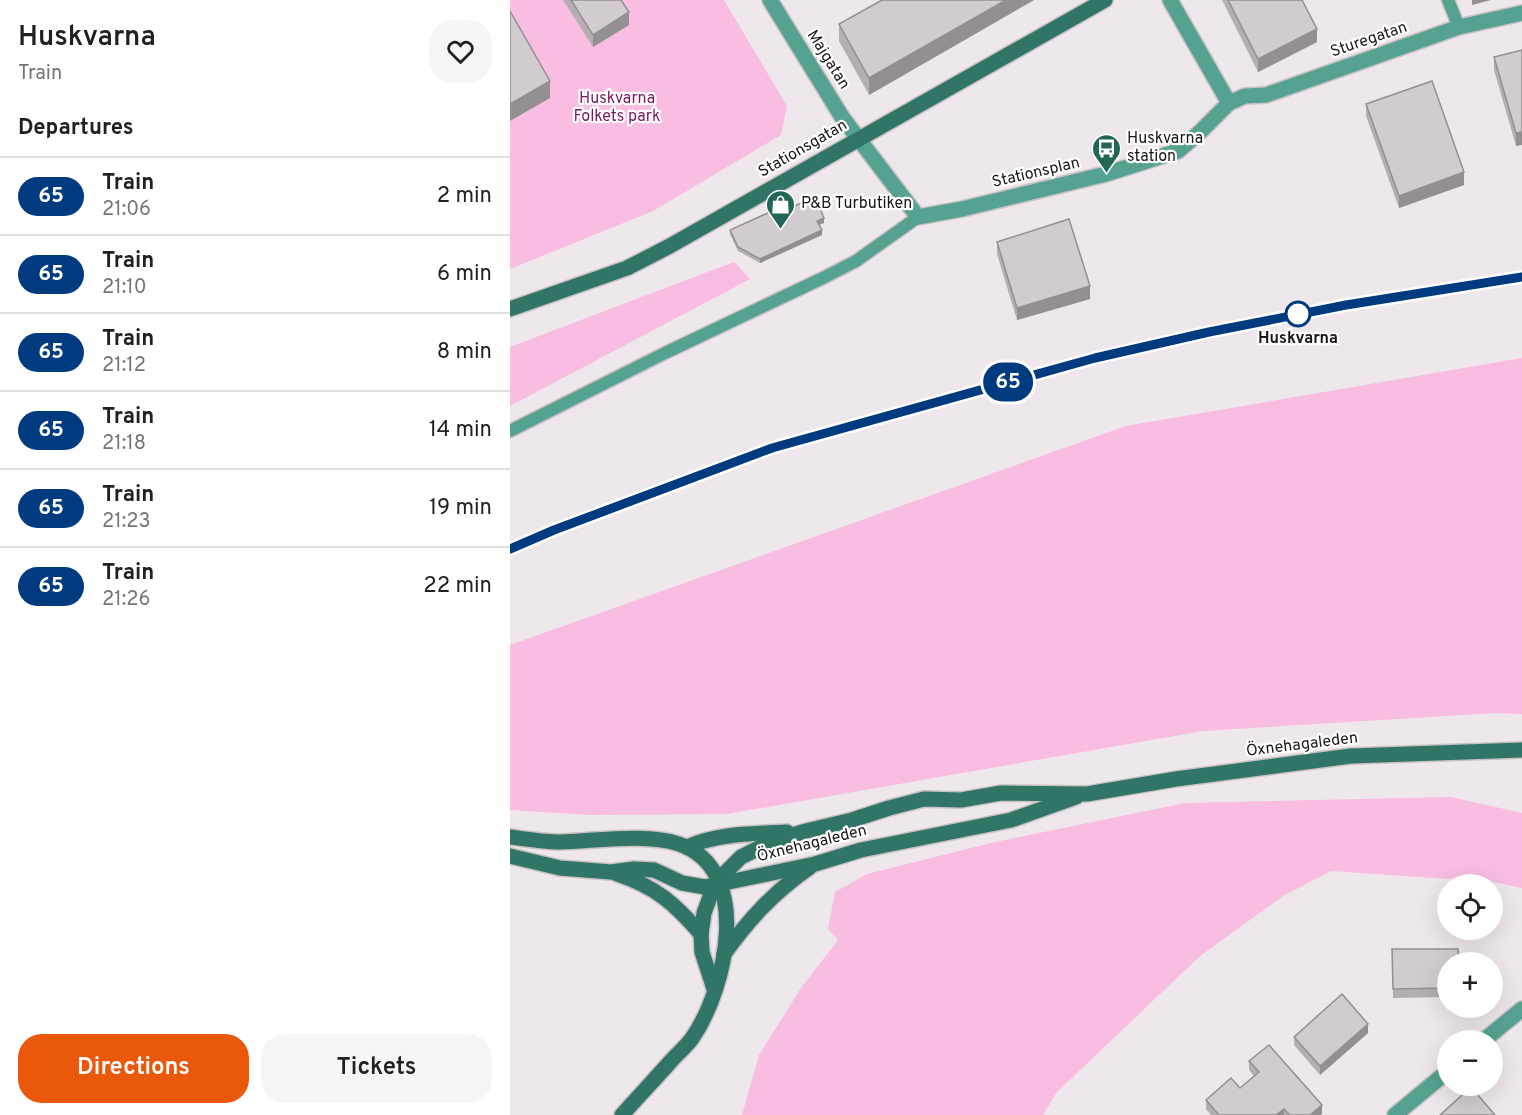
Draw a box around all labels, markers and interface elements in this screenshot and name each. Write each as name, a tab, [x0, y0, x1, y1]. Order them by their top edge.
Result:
street label: Sturegatan	[1328, 18, 1410, 62]
text: Huskvarna	[18, 20, 156, 56]
button: heart	[429, 20, 492, 83]
street label: Majgatan	[802, 27, 854, 93]
text: Train	[18, 61, 62, 87]
park label: Huskvarna Folkets park	[574, 89, 661, 127]
text: Departures	[18, 115, 134, 142]
street label: Stationsgatan	[755, 116, 851, 182]
place label: Huskvarna station	[1127, 129, 1203, 167]
bus stop icon: Huskvarna station	[1090, 132, 1122, 174]
street label: Stationsplan	[990, 153, 1082, 193]
text: Train	[102, 170, 154, 197]
text: 65	[38, 183, 64, 210]
text: 2 min	[437, 183, 492, 210]
shop icon: P&B Turbutiken	[764, 188, 796, 230]
place label: P&B Turbutiken	[801, 194, 912, 214]
text: 21:06	[102, 197, 151, 223]
text: Train	[102, 248, 154, 275]
text: 65	[38, 261, 64, 288]
text: 6 min	[437, 261, 492, 288]
text: 21:10	[102, 275, 147, 301]
marker: Huskvarna	[1285, 301, 1311, 327]
text: Train	[102, 326, 154, 353]
place label: Huskvarna	[1258, 329, 1338, 349]
text: 65	[38, 339, 64, 366]
text: 8 min	[437, 339, 492, 366]
text: 21:12	[102, 353, 146, 379]
line badge: 65	[981, 362, 1035, 401]
text: 65	[995, 369, 1021, 396]
text: Train	[102, 404, 154, 431]
text: 65	[38, 417, 64, 444]
text: 14 min	[429, 417, 492, 444]
text: 21:18	[102, 431, 146, 457]
text: Train	[102, 482, 154, 509]
text: 65	[38, 495, 64, 522]
text: 19 min	[429, 495, 492, 522]
text: 21:23	[102, 509, 150, 535]
text: Train	[102, 560, 154, 587]
text: 65	[38, 573, 64, 600]
text: 22 min	[423, 573, 492, 600]
text: 21:26	[102, 587, 150, 613]
street label: Öxnehagaleden	[1245, 726, 1359, 762]
street label: Öxnehagaleden	[754, 819, 869, 867]
map controls	[1437, 874, 1503, 1096]
button: locate	[1437, 874, 1503, 940]
button: +	[1437, 952, 1503, 1018]
button: −	[1437, 1030, 1503, 1096]
button: Directions	[18, 1034, 249, 1103]
button: Tickets	[261, 1034, 492, 1103]

